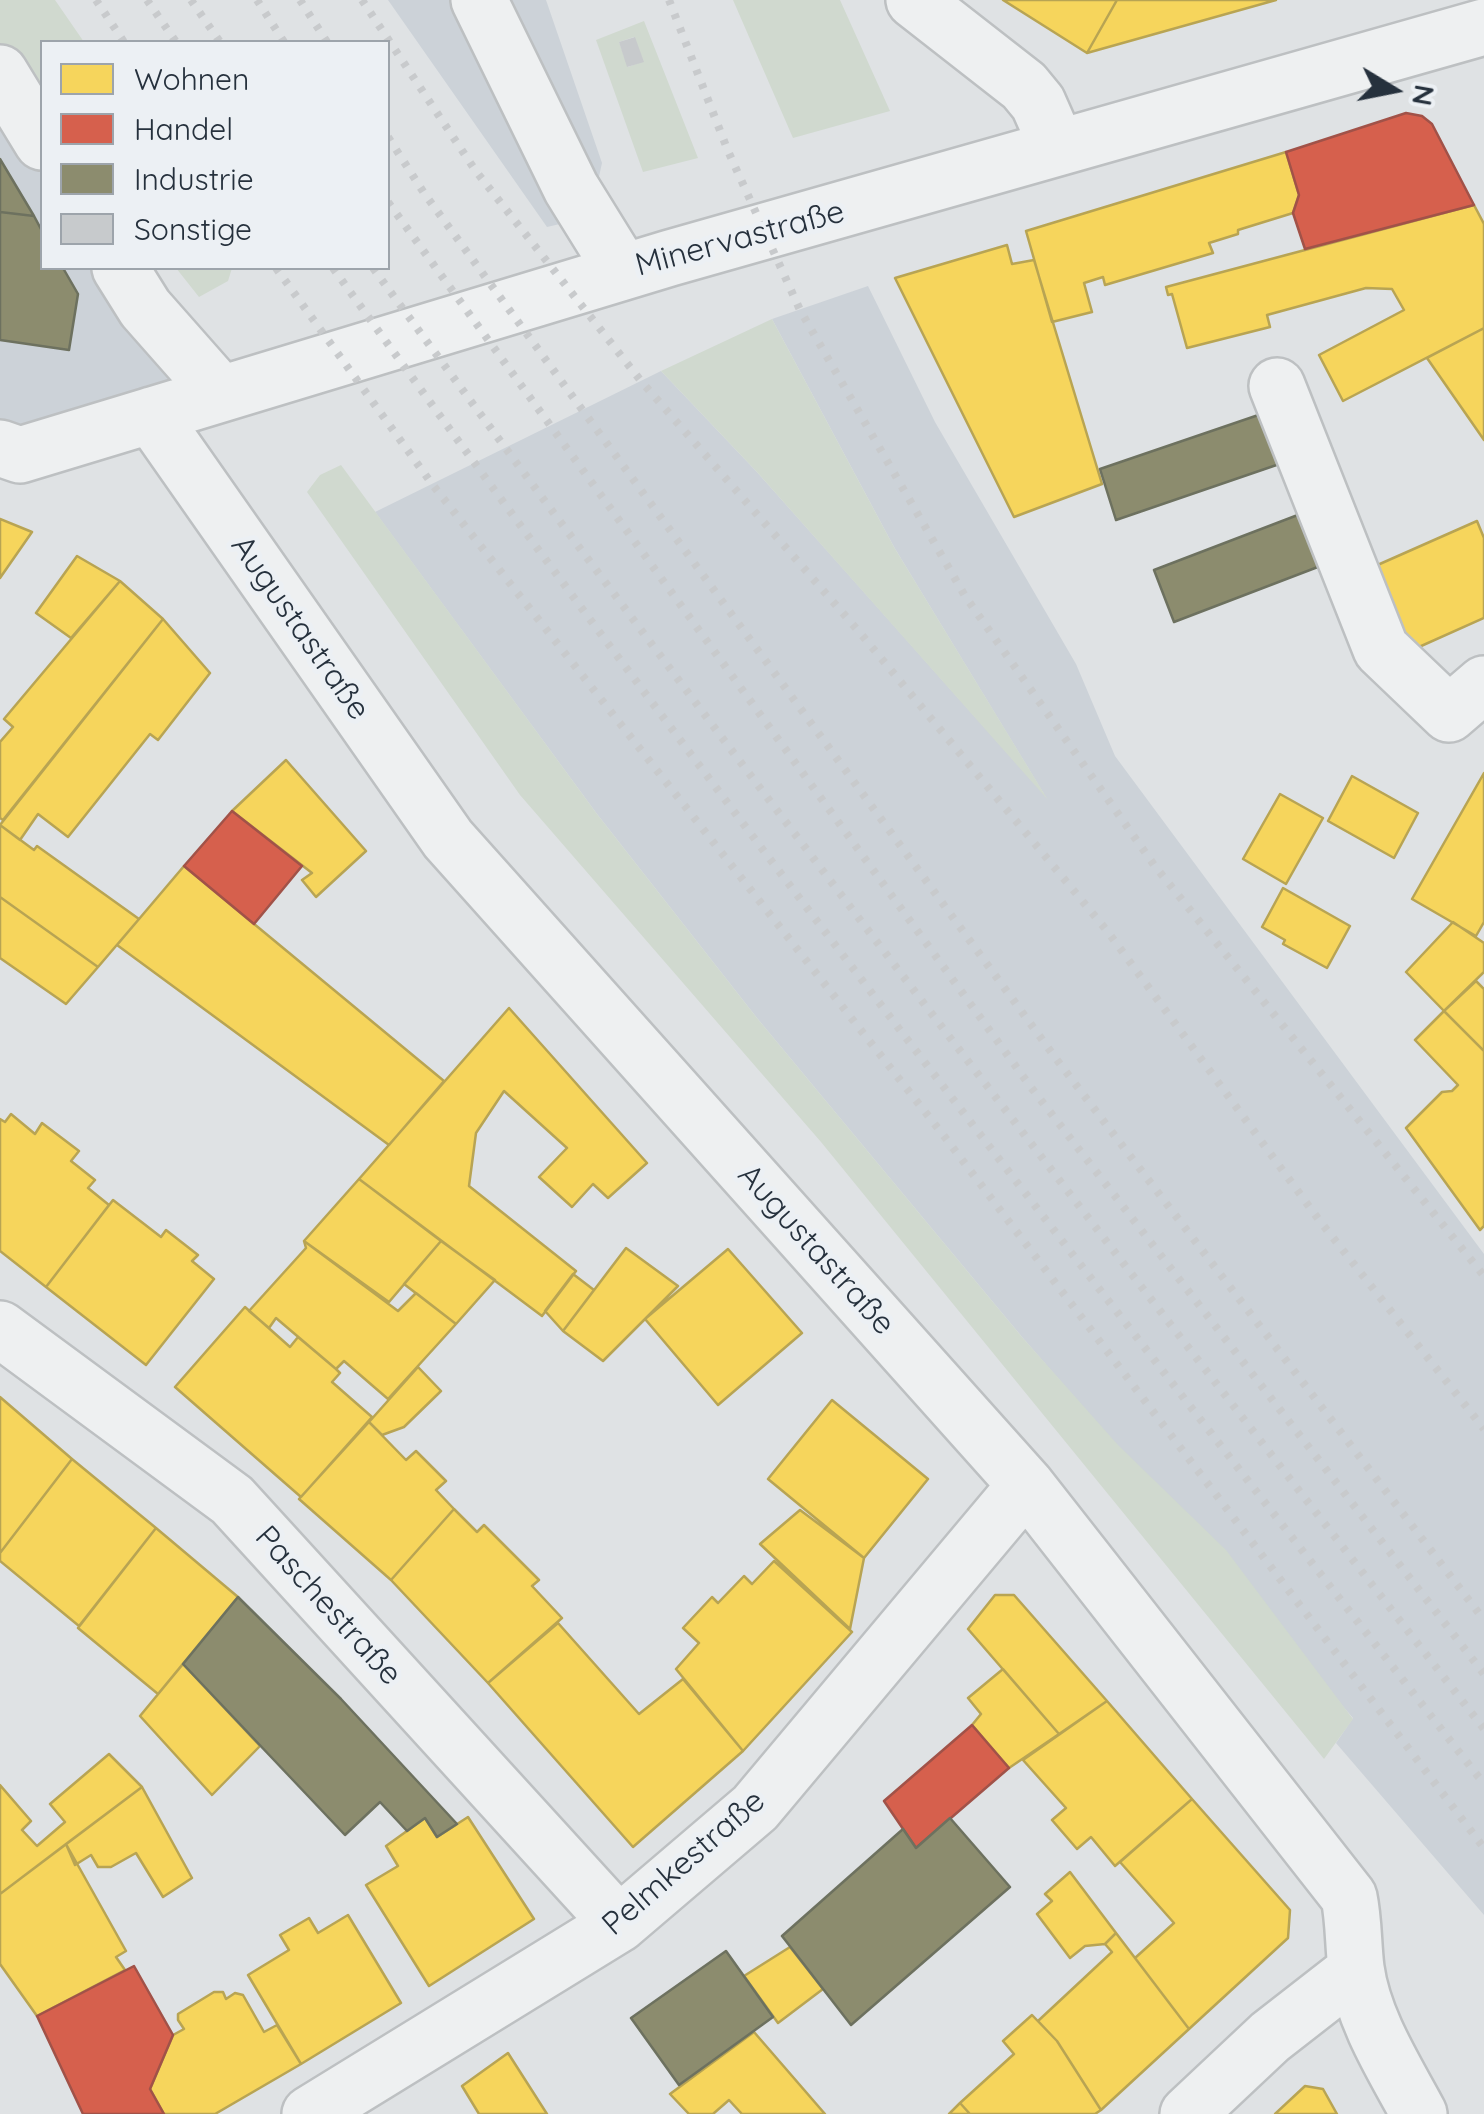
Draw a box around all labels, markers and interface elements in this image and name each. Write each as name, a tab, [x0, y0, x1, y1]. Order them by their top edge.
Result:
legend	[40, 40, 390, 270]
north arrow	[1344, 40, 1444, 140]
text: Wohnen	[134, 60, 249, 98]
text: N	[1405, 82, 1443, 108]
text: Handel	[134, 110, 233, 148]
text: Industrie	[134, 160, 254, 198]
street label: Minervastraße	[631, 193, 849, 285]
text: Sonstige	[134, 210, 252, 248]
street label: Augustastraße	[222, 528, 378, 728]
street label: Augustastraße	[729, 1157, 903, 1343]
street label: Paschestraße	[247, 1519, 409, 1693]
street label: Pelmkestraße	[595, 1782, 773, 1944]

